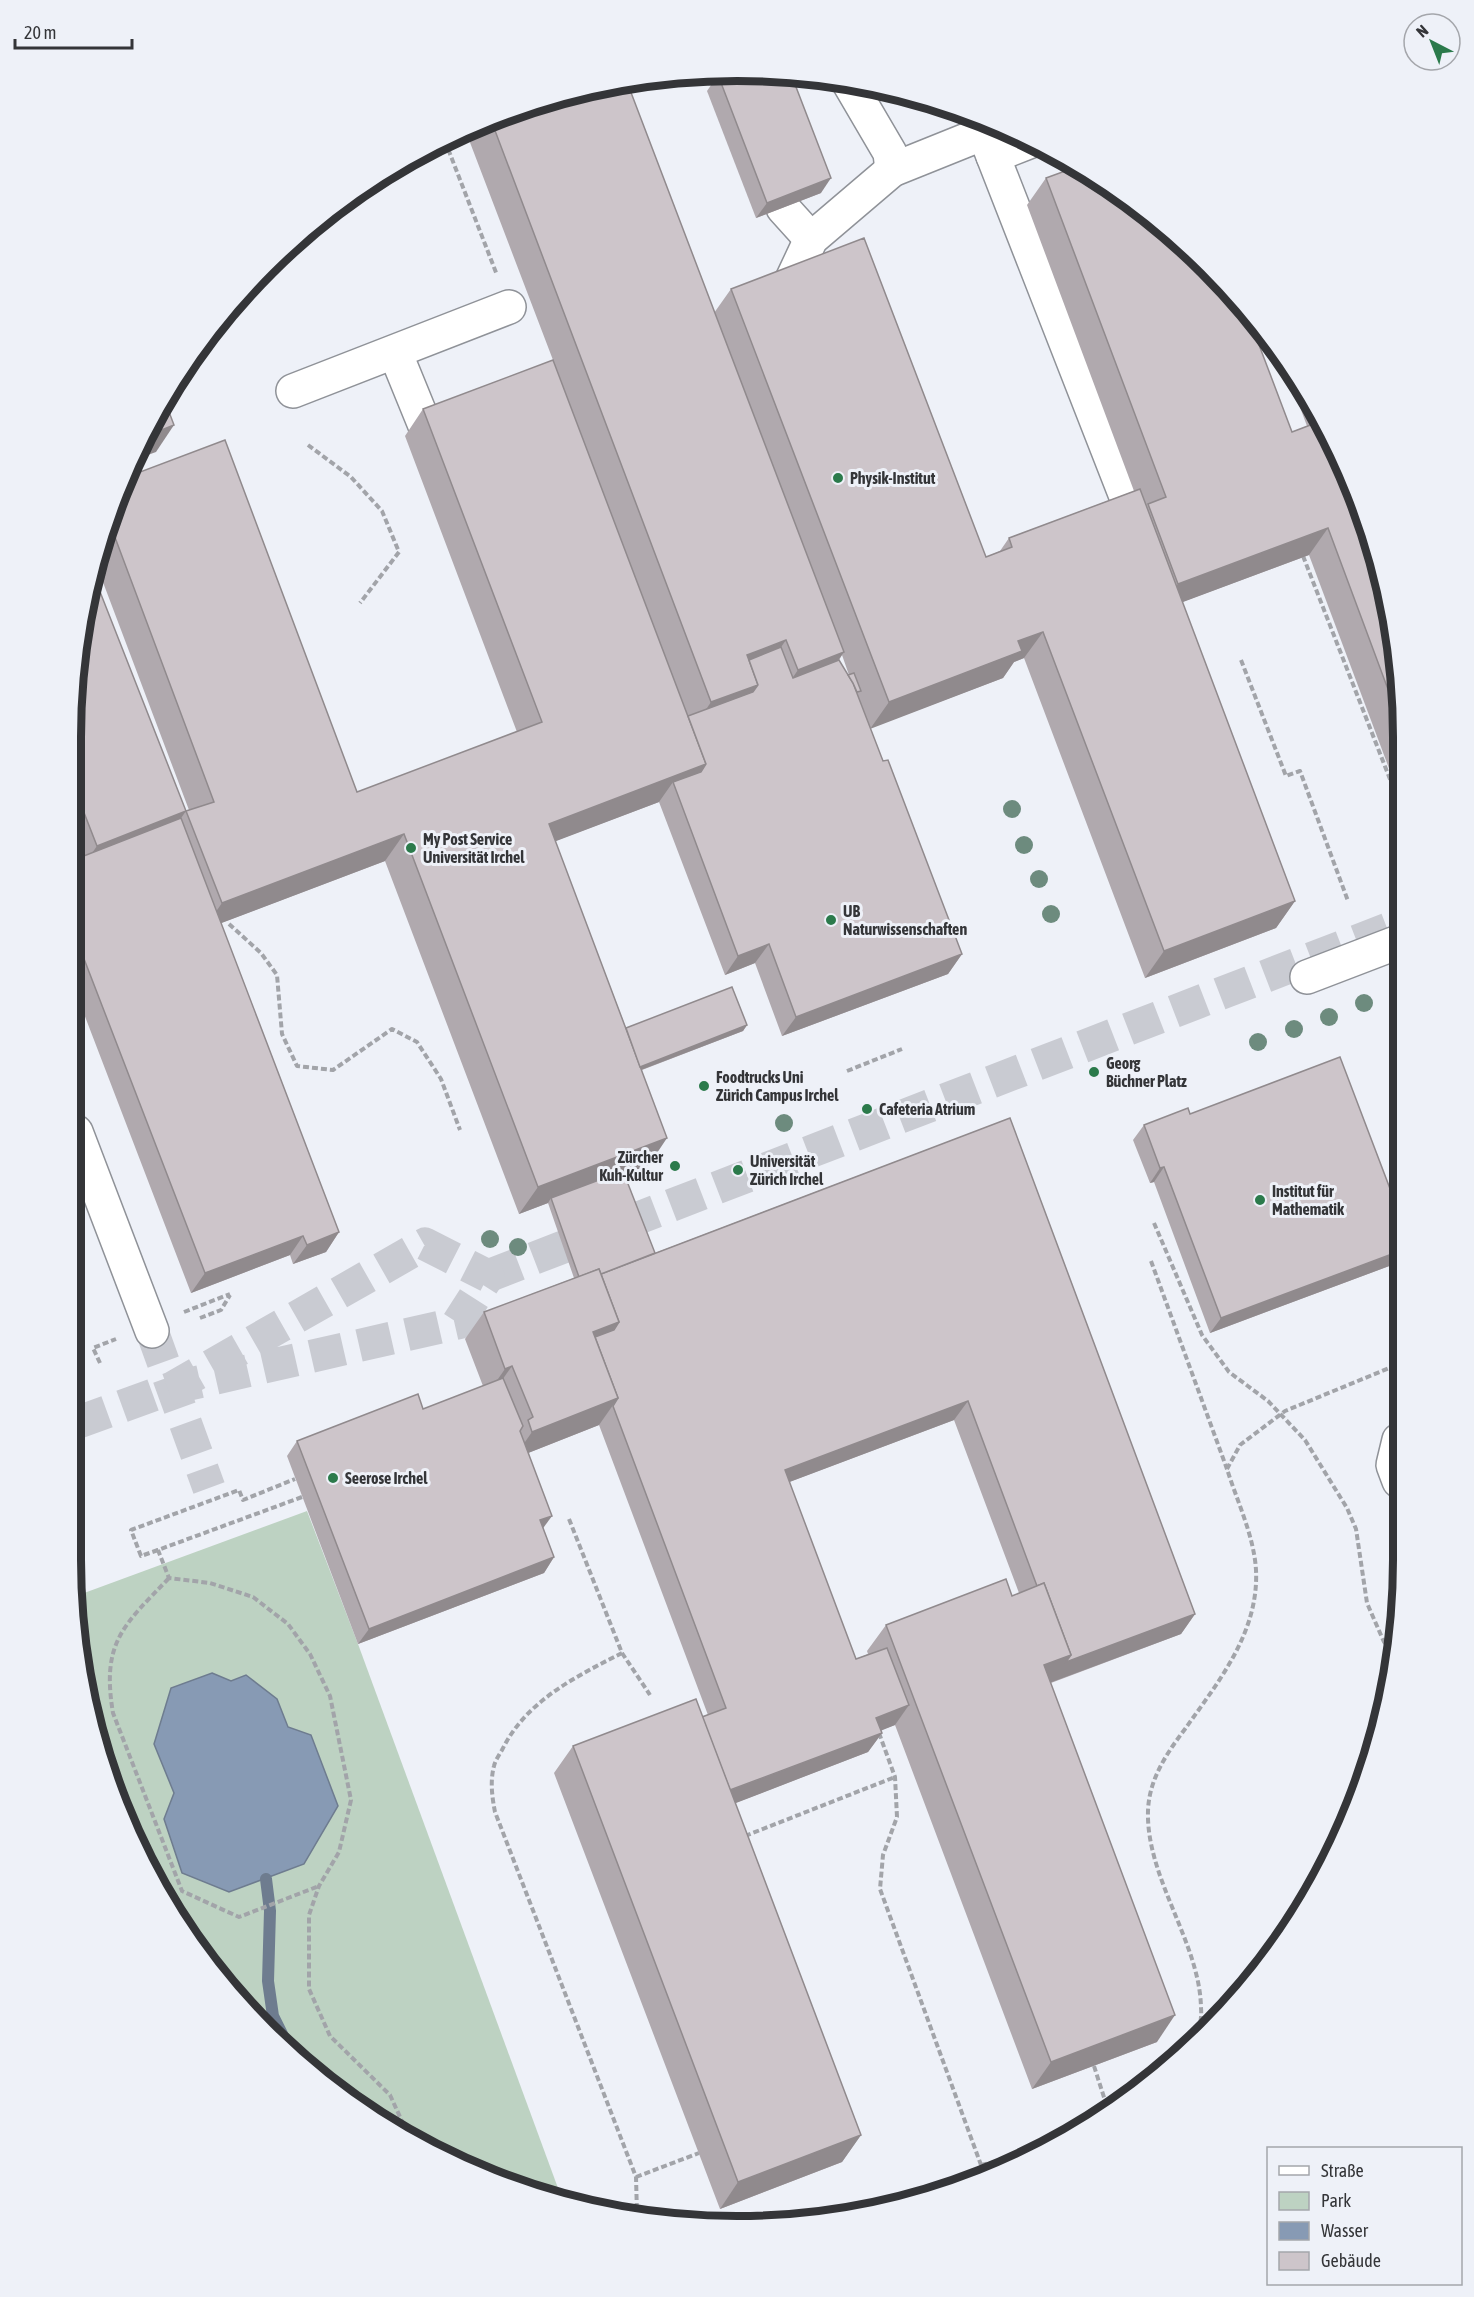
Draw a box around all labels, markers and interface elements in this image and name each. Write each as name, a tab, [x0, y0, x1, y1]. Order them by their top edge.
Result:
scale bar	[15, 12, 132, 50]
north arrow	[1402, 12, 1462, 72]
text: N	[1412, 21, 1431, 41]
text: 20 m	[24, 22, 56, 43]
place label: Physik-Institut	[850, 469, 936, 487]
marker: Physik-Institut	[831, 471, 845, 485]
place label: My Post Service Universität Irchel	[423, 830, 525, 866]
marker: My Post Service Universität Irchel	[404, 841, 418, 855]
place label: UB Naturwissenschaften	[843, 902, 967, 938]
marker: UB Naturwissenschaften	[824, 913, 838, 927]
place label: Georg Büchner Platz	[1106, 1054, 1187, 1090]
marker: Georg Büchner Platz	[1087, 1065, 1101, 1079]
place label: Foodtrucks Uni Zürich Campus Irchel	[716, 1068, 839, 1104]
marker: Foodtrucks Uni Zürich Campus Irchel	[697, 1079, 711, 1093]
place label: Cafeteria Atrium	[879, 1100, 975, 1118]
marker: Cafeteria Atrium	[860, 1102, 874, 1116]
place label: Zürcher Kuh-Kultur	[599, 1148, 663, 1184]
place label: Universität Zürich Irchel	[750, 1152, 824, 1188]
marker: Zürcher Kuh-Kultur	[668, 1159, 682, 1173]
marker: Universität Zürich Irchel	[731, 1163, 745, 1177]
place label: Institut für Mathematik	[1272, 1182, 1345, 1218]
marker: Institut für Mathematik	[1253, 1193, 1267, 1207]
place label: Seerose Irchel	[345, 1469, 428, 1487]
marker: Seerose Irchel	[326, 1471, 340, 1485]
legend	[1267, 2147, 1462, 2285]
text: Straße	[1321, 2160, 1364, 2181]
text: Park	[1321, 2190, 1351, 2211]
text: Wasser	[1321, 2220, 1369, 2241]
text: Gebäude	[1321, 2250, 1381, 2271]

